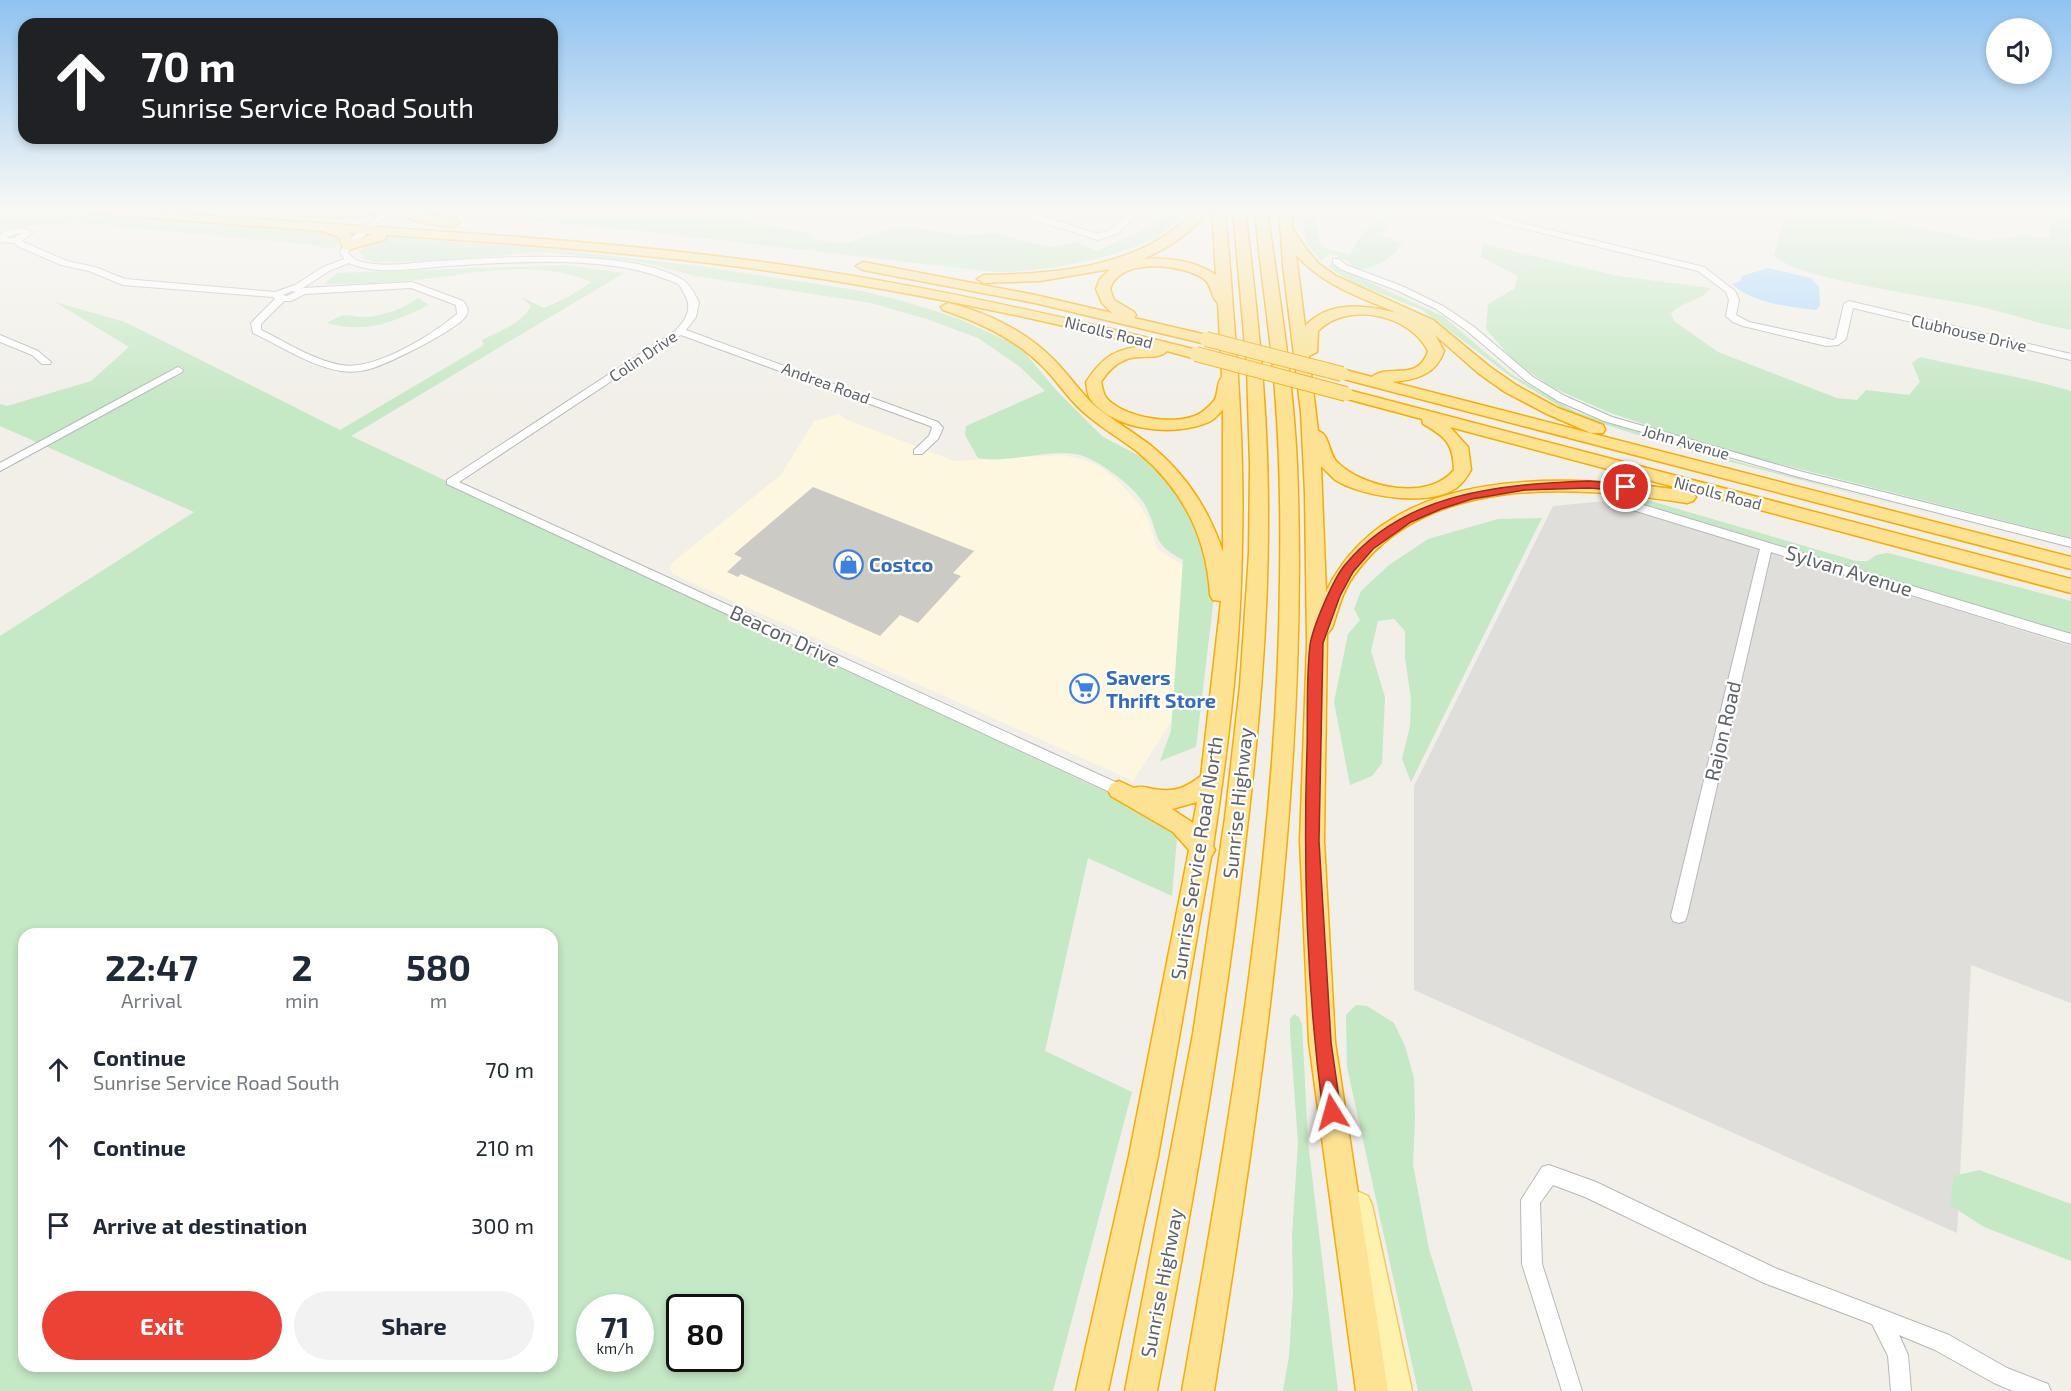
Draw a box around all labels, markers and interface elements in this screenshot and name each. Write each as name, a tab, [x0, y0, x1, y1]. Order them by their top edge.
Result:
map controls	[1986, 18, 2052, 84]
button: sound	[1986, 18, 2052, 84]
text: 70 m	[141, 40, 236, 90]
icon: ahead	[42, 42, 120, 120]
text: Sunrise Service Road South	[141, 91, 474, 123]
street label: Clubhouse Drive	[1910, 310, 2029, 355]
street label: Nicolls Road	[1063, 311, 1155, 352]
street label: Colin Drive	[605, 326, 680, 385]
street label: Andrea Road	[779, 358, 873, 407]
street label: John Avenue	[1640, 420, 1732, 463]
pin	[1600, 461, 1651, 512]
icon: arrive	[1609, 470, 1642, 503]
street label: Nicolls Road	[1672, 472, 1764, 513]
street label: Sylvan Avenue	[1783, 539, 1916, 601]
shop icon: Costco	[832, 549, 864, 581]
place label: Costco	[869, 552, 933, 576]
street label: Beacon Drive	[727, 599, 844, 671]
place label: Savers Thrift Store	[1106, 665, 1216, 712]
supermarket icon: Savers Thrift Store	[1069, 673, 1101, 705]
street label: Rajon Road	[1699, 678, 1745, 783]
street label: Sunrise Highway	[1217, 726, 1257, 880]
street label: Sunrise Service Road North	[1165, 734, 1227, 981]
text: 22:47	[105, 945, 198, 988]
text: 2	[292, 945, 312, 988]
text: 580	[406, 945, 471, 988]
text: Arrival	[121, 988, 182, 1012]
text: min	[285, 988, 319, 1012]
text: m	[430, 988, 447, 1012]
text: Continue	[93, 1044, 186, 1070]
icon: ahead	[42, 1053, 75, 1086]
text: 70 m	[485, 1056, 534, 1082]
text: Sunrise Service Road South	[93, 1070, 340, 1094]
position arrow	[1300, 1080, 1364, 1144]
icon: ahead	[42, 1131, 75, 1164]
text: Continue	[93, 1134, 186, 1160]
text: 210 m	[475, 1134, 534, 1160]
street label: Sunrise Highway	[1135, 1206, 1187, 1360]
icon: arrive	[42, 1209, 75, 1242]
text: Arrive at destination	[93, 1212, 307, 1238]
text: 300 m	[471, 1212, 534, 1238]
button: Exit	[42, 1291, 282, 1360]
button: Share	[294, 1291, 534, 1360]
speed limit sign: 80	[666, 1294, 744, 1372]
text: 71	[601, 1308, 629, 1344]
text: km/h	[596, 1339, 634, 1357]

